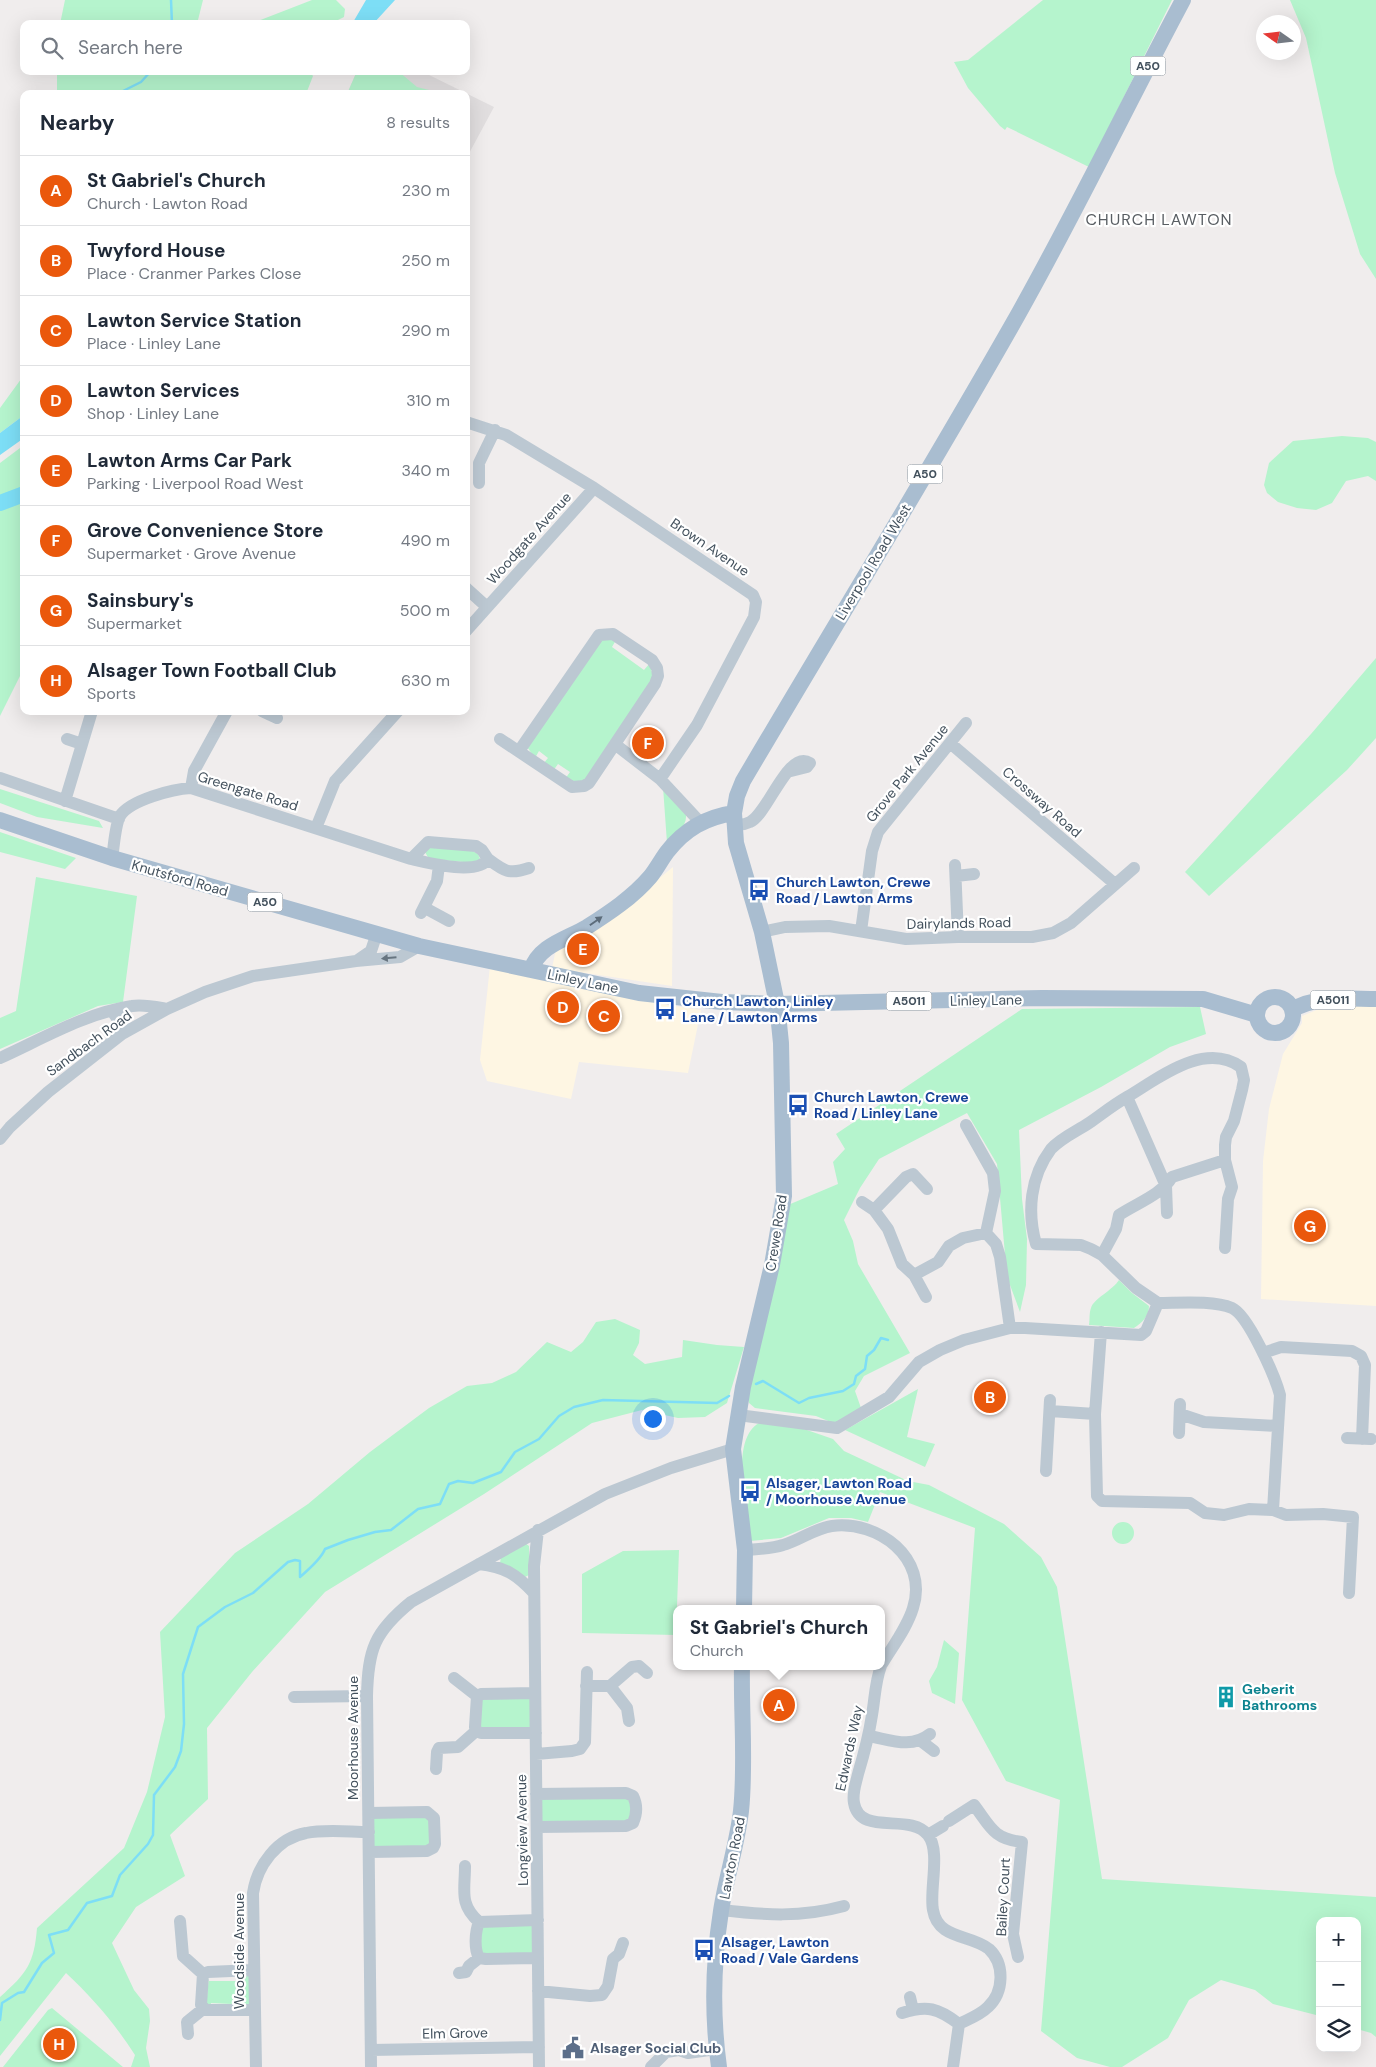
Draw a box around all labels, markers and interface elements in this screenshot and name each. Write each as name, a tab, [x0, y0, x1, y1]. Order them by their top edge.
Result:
north arrow	[1256, 15, 1301, 60]
search box	[20, 20, 470, 75]
icon: search	[38, 34, 66, 62]
text: Search here	[78, 35, 183, 60]
road number: A50	[1130, 56, 1166, 76]
text: Nearby	[40, 109, 114, 137]
text: 8 results	[386, 112, 450, 133]
text: St Gabriel's Church	[87, 168, 266, 193]
text: A	[50, 180, 62, 201]
text: 230 m	[402, 180, 450, 201]
text: Church · Lawton Road	[87, 193, 248, 214]
district label: CHURCH LAWTON	[1085, 209, 1233, 230]
text: Twyford House	[87, 238, 226, 263]
text: B	[51, 250, 61, 271]
text: 250 m	[402, 250, 450, 271]
text: Place · Cranmer Parkes Close	[87, 263, 301, 284]
text: Lawton Service Station	[87, 308, 302, 333]
text: C	[50, 320, 62, 341]
text: 290 m	[401, 320, 450, 341]
text: Place · Linley Lane	[87, 333, 221, 354]
text: Lawton Services	[87, 378, 240, 403]
text: D	[50, 390, 62, 411]
text: 310 m	[406, 390, 450, 411]
text: Shop · Linley Lane	[87, 403, 219, 424]
text: Lawton Arms Car Park	[87, 448, 292, 473]
text: E	[51, 460, 61, 481]
text: 340 m	[401, 460, 450, 481]
road number: A50	[908, 464, 942, 484]
text: Parking · Liverpool Road West	[87, 473, 304, 494]
street label: Woodgate Avenue	[483, 488, 575, 588]
street label: Liverpool Road West	[831, 501, 915, 623]
street label: Brown Avenue	[667, 514, 753, 580]
text: Grove Convenience Store	[87, 518, 323, 543]
text: F	[52, 530, 60, 551]
text: 490 m	[401, 530, 450, 551]
text: Supermarket · Grove Avenue	[87, 543, 296, 564]
text: Sainsbury's	[87, 588, 194, 613]
text: G	[50, 600, 62, 621]
text: 500 m	[400, 600, 450, 621]
text: Supermarket	[87, 613, 182, 634]
text: Alsager Town Football Club	[87, 658, 337, 683]
text: H	[50, 670, 62, 691]
text: 630 m	[401, 670, 450, 691]
text: Sports	[87, 683, 136, 704]
street label: Grove Park Avenue	[862, 720, 952, 826]
pin: F	[632, 724, 664, 762]
street label: Crossway Road	[999, 763, 1085, 841]
street label: Greengate Road	[196, 767, 300, 815]
street label: Knutsford Road	[130, 856, 230, 900]
place label: Church Lawton, Crewe Road / Lawton Arms	[776, 873, 931, 907]
bus stop icon: Church Lawton, Crewe Road / Lawton Arms	[746, 877, 772, 903]
road number: A50	[248, 892, 282, 912]
street label: Dairylands Road	[907, 913, 1011, 933]
one-way arrow	[589, 916, 603, 926]
pin: E	[567, 930, 599, 968]
one-way arrow	[381, 954, 397, 962]
street label: Linley Lane	[546, 965, 620, 997]
pin: D	[547, 988, 579, 1026]
street label: Linley Lane	[950, 990, 1022, 1010]
road number: A5011	[1310, 990, 1356, 1010]
road number: A5011	[886, 991, 932, 1010]
place label: Church Lawton, Linley Lane / Lawton Arms	[682, 992, 834, 1026]
bus stop icon: Church Lawton, Linley Lane / Lawton Arms	[652, 996, 678, 1022]
pin: C	[588, 997, 620, 1035]
street label: Sandbach Road	[43, 1006, 135, 1080]
place label: Church Lawton, Crewe Road / Linley Lane	[814, 1088, 969, 1122]
bus stop icon: Church Lawton, Crewe Road / Linley Lane	[785, 1092, 811, 1118]
street label: Crewe Road	[761, 1193, 791, 1273]
pin: G	[1294, 1207, 1326, 1245]
pin: B	[974, 1378, 1006, 1416]
your location	[640, 1406, 666, 1432]
place label: Alsager, Lawton Road / Moorhouse Avenue	[766, 1474, 912, 1508]
bus stop icon: Alsager, Lawton Road / Moorhouse Avenue	[737, 1478, 763, 1504]
popup	[673, 1605, 885, 1670]
text: St Gabriel's Church	[690, 1615, 868, 1640]
text: Church	[690, 1640, 743, 1661]
street label: Moorhouse Avenue	[344, 1676, 362, 1800]
place label: Geberit Bathrooms	[1242, 1680, 1317, 1714]
building icon: Geberit Bathrooms	[1213, 1684, 1239, 1710]
pin: A	[763, 1686, 795, 1724]
street label: Edwards Way	[831, 1703, 867, 1793]
street label: Longview Avenue	[512, 1774, 532, 1886]
street label: Lawton Road	[715, 1815, 749, 1901]
street label: Bailey Court	[992, 1857, 1014, 1937]
street label: Woodside Avenue	[230, 1893, 248, 2009]
map controls	[1316, 1917, 1361, 2052]
button: +	[1316, 1917, 1361, 1962]
place label: Alsager, Lawton Road / Vale Gardens	[721, 1933, 859, 1967]
bus stop icon: Alsager, Lawton Road / Vale Gardens	[691, 1937, 717, 1963]
button: −	[1316, 1962, 1361, 2007]
button: layers	[1316, 2007, 1361, 2052]
street label: Elm Grove	[422, 2023, 488, 2043]
pin: H	[43, 2025, 75, 2063]
public building icon: Alsager Social Club	[560, 2035, 586, 2061]
place label: Alsager Social Club	[590, 2039, 721, 2057]

